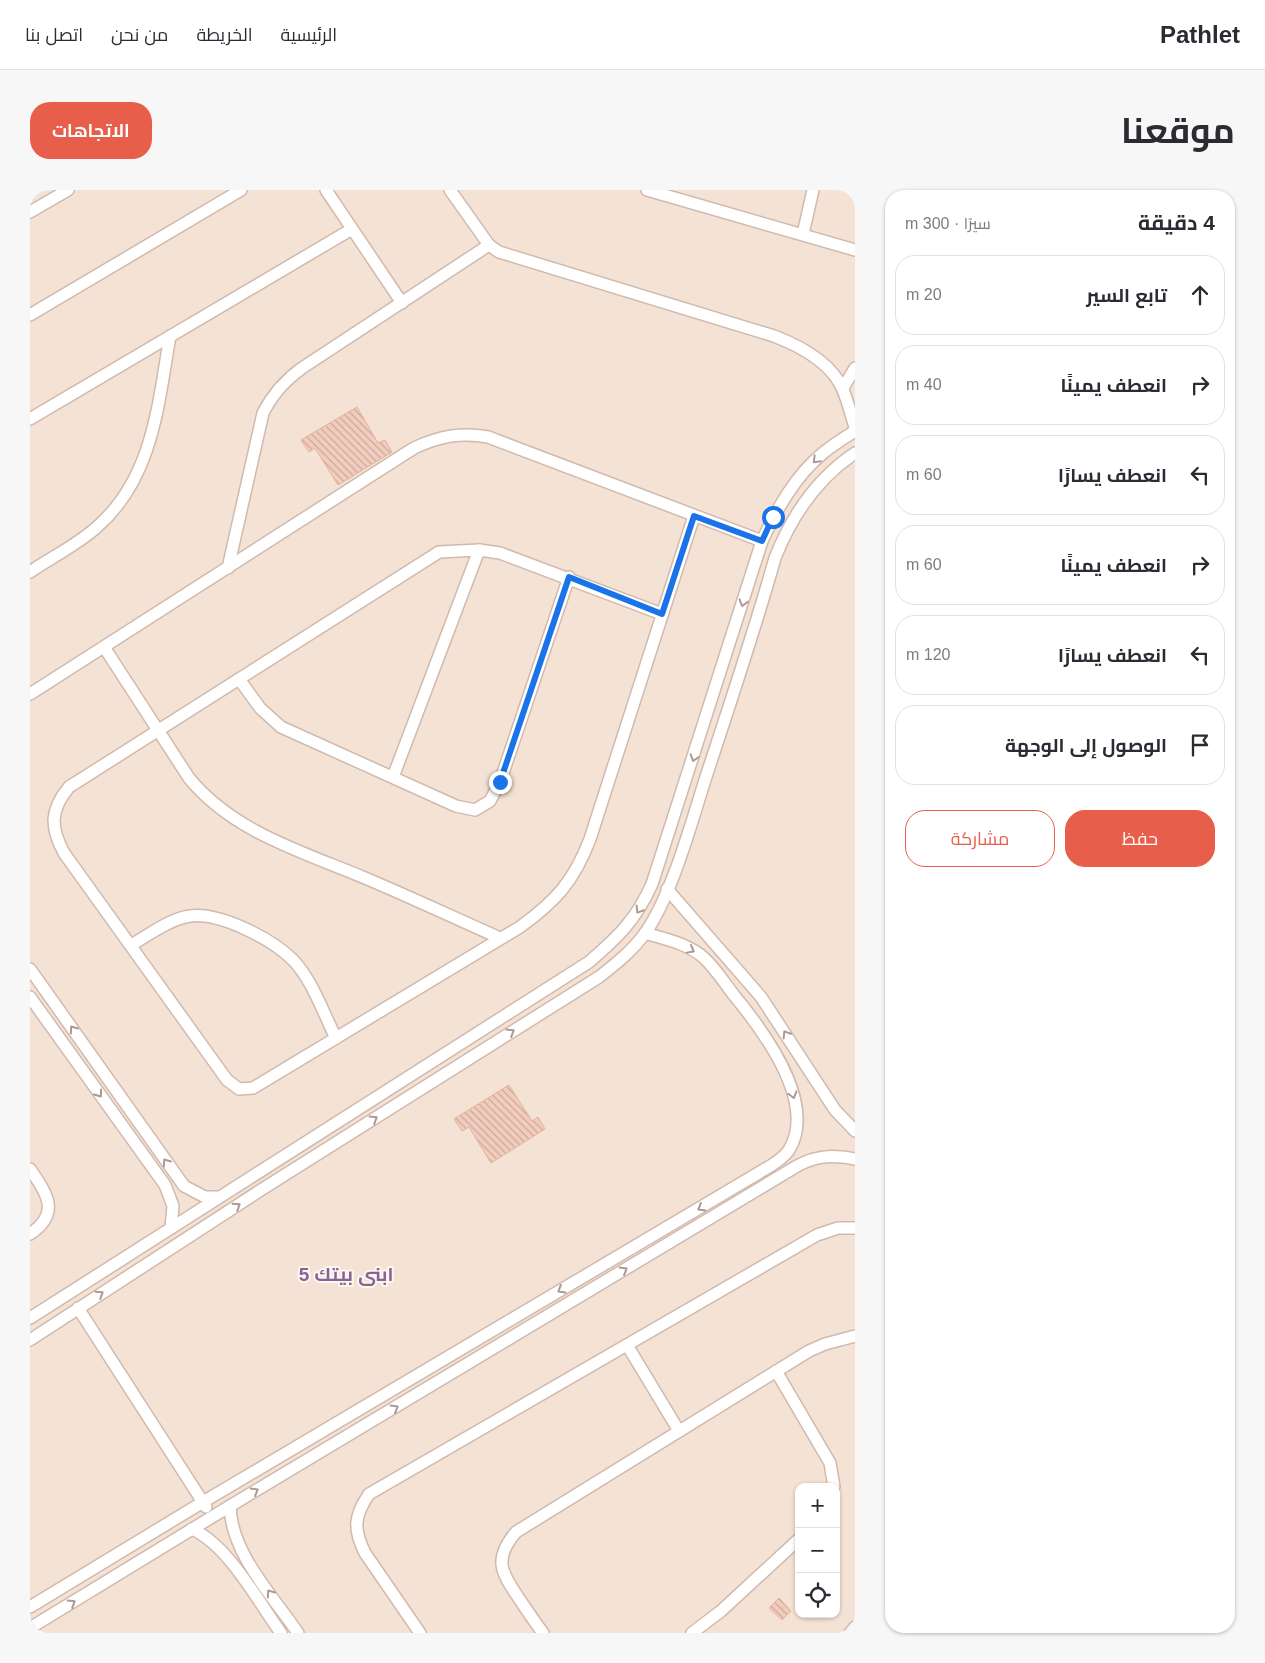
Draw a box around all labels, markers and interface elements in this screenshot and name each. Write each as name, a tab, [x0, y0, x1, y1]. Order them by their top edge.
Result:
text: Pathlet	[1160, 21, 1240, 48]
text: اتصل بنا	[25, 25, 83, 45]
text: من نحن	[111, 25, 168, 45]
text: الخريطة	[196, 25, 253, 45]
text: الرئيسية	[281, 25, 337, 45]
button: الاتجاهات	[30, 102, 152, 159]
text: موقعنا	[1121, 111, 1235, 150]
text: 4 دقيقة	[1138, 211, 1215, 234]
text: سيرًا · 300 m	[905, 215, 991, 232]
icon: ahead	[1186, 281, 1214, 309]
text: تابع السير	[1086, 285, 1167, 306]
text: 20 m	[906, 286, 942, 303]
icon: right	[1186, 371, 1214, 399]
text: انعطف يمينًا	[1060, 375, 1167, 396]
text: 40 m	[906, 376, 942, 393]
one-way arrow	[813, 454, 822, 463]
icon: left	[1186, 461, 1214, 489]
text: انعطف يسارًا	[1058, 465, 1167, 486]
text: 60 m	[906, 466, 942, 483]
route start	[762, 506, 785, 529]
icon: right	[1186, 551, 1214, 579]
text: انعطف يمينًا	[1060, 555, 1167, 576]
text: 60 m	[906, 556, 942, 573]
one-way arrow	[738, 598, 748, 606]
icon: left	[1186, 641, 1214, 669]
text: انعطف يسارًا	[1058, 645, 1167, 666]
text: 120 m	[906, 646, 950, 663]
icon: arrive	[1186, 731, 1214, 759]
text: الوصول إلى الوجهة	[1005, 735, 1167, 756]
one-way arrow	[690, 753, 700, 761]
route end	[489, 771, 512, 794]
button: مشاركة	[905, 810, 1055, 867]
button: حفظ	[1065, 810, 1215, 867]
one-way arrow	[636, 905, 645, 914]
one-way arrow	[686, 943, 695, 953]
one-way arrow	[70, 1026, 78, 1035]
one-way arrow	[506, 1029, 515, 1039]
one-way arrow	[783, 1031, 793, 1040]
one-way arrow	[93, 1088, 101, 1097]
one-way arrow	[787, 1090, 797, 1098]
one-way arrow	[368, 1116, 378, 1125]
one-way arrow	[163, 1158, 172, 1168]
one-way arrow	[698, 1201, 707, 1211]
one-way arrow	[231, 1203, 240, 1212]
district label: ابنى بيتك 5	[299, 1264, 393, 1286]
one-way arrow	[619, 1267, 628, 1277]
one-way arrow	[558, 1284, 567, 1294]
one-way arrow	[95, 1291, 104, 1300]
one-way arrow	[389, 1404, 398, 1414]
map controls	[795, 1483, 840, 1618]
button: +	[795, 1483, 840, 1528]
one-way arrow	[250, 1487, 259, 1497]
button: −	[795, 1528, 840, 1573]
button: locate	[795, 1573, 840, 1618]
one-way arrow	[267, 1589, 276, 1599]
one-way arrow	[66, 1599, 75, 1609]

